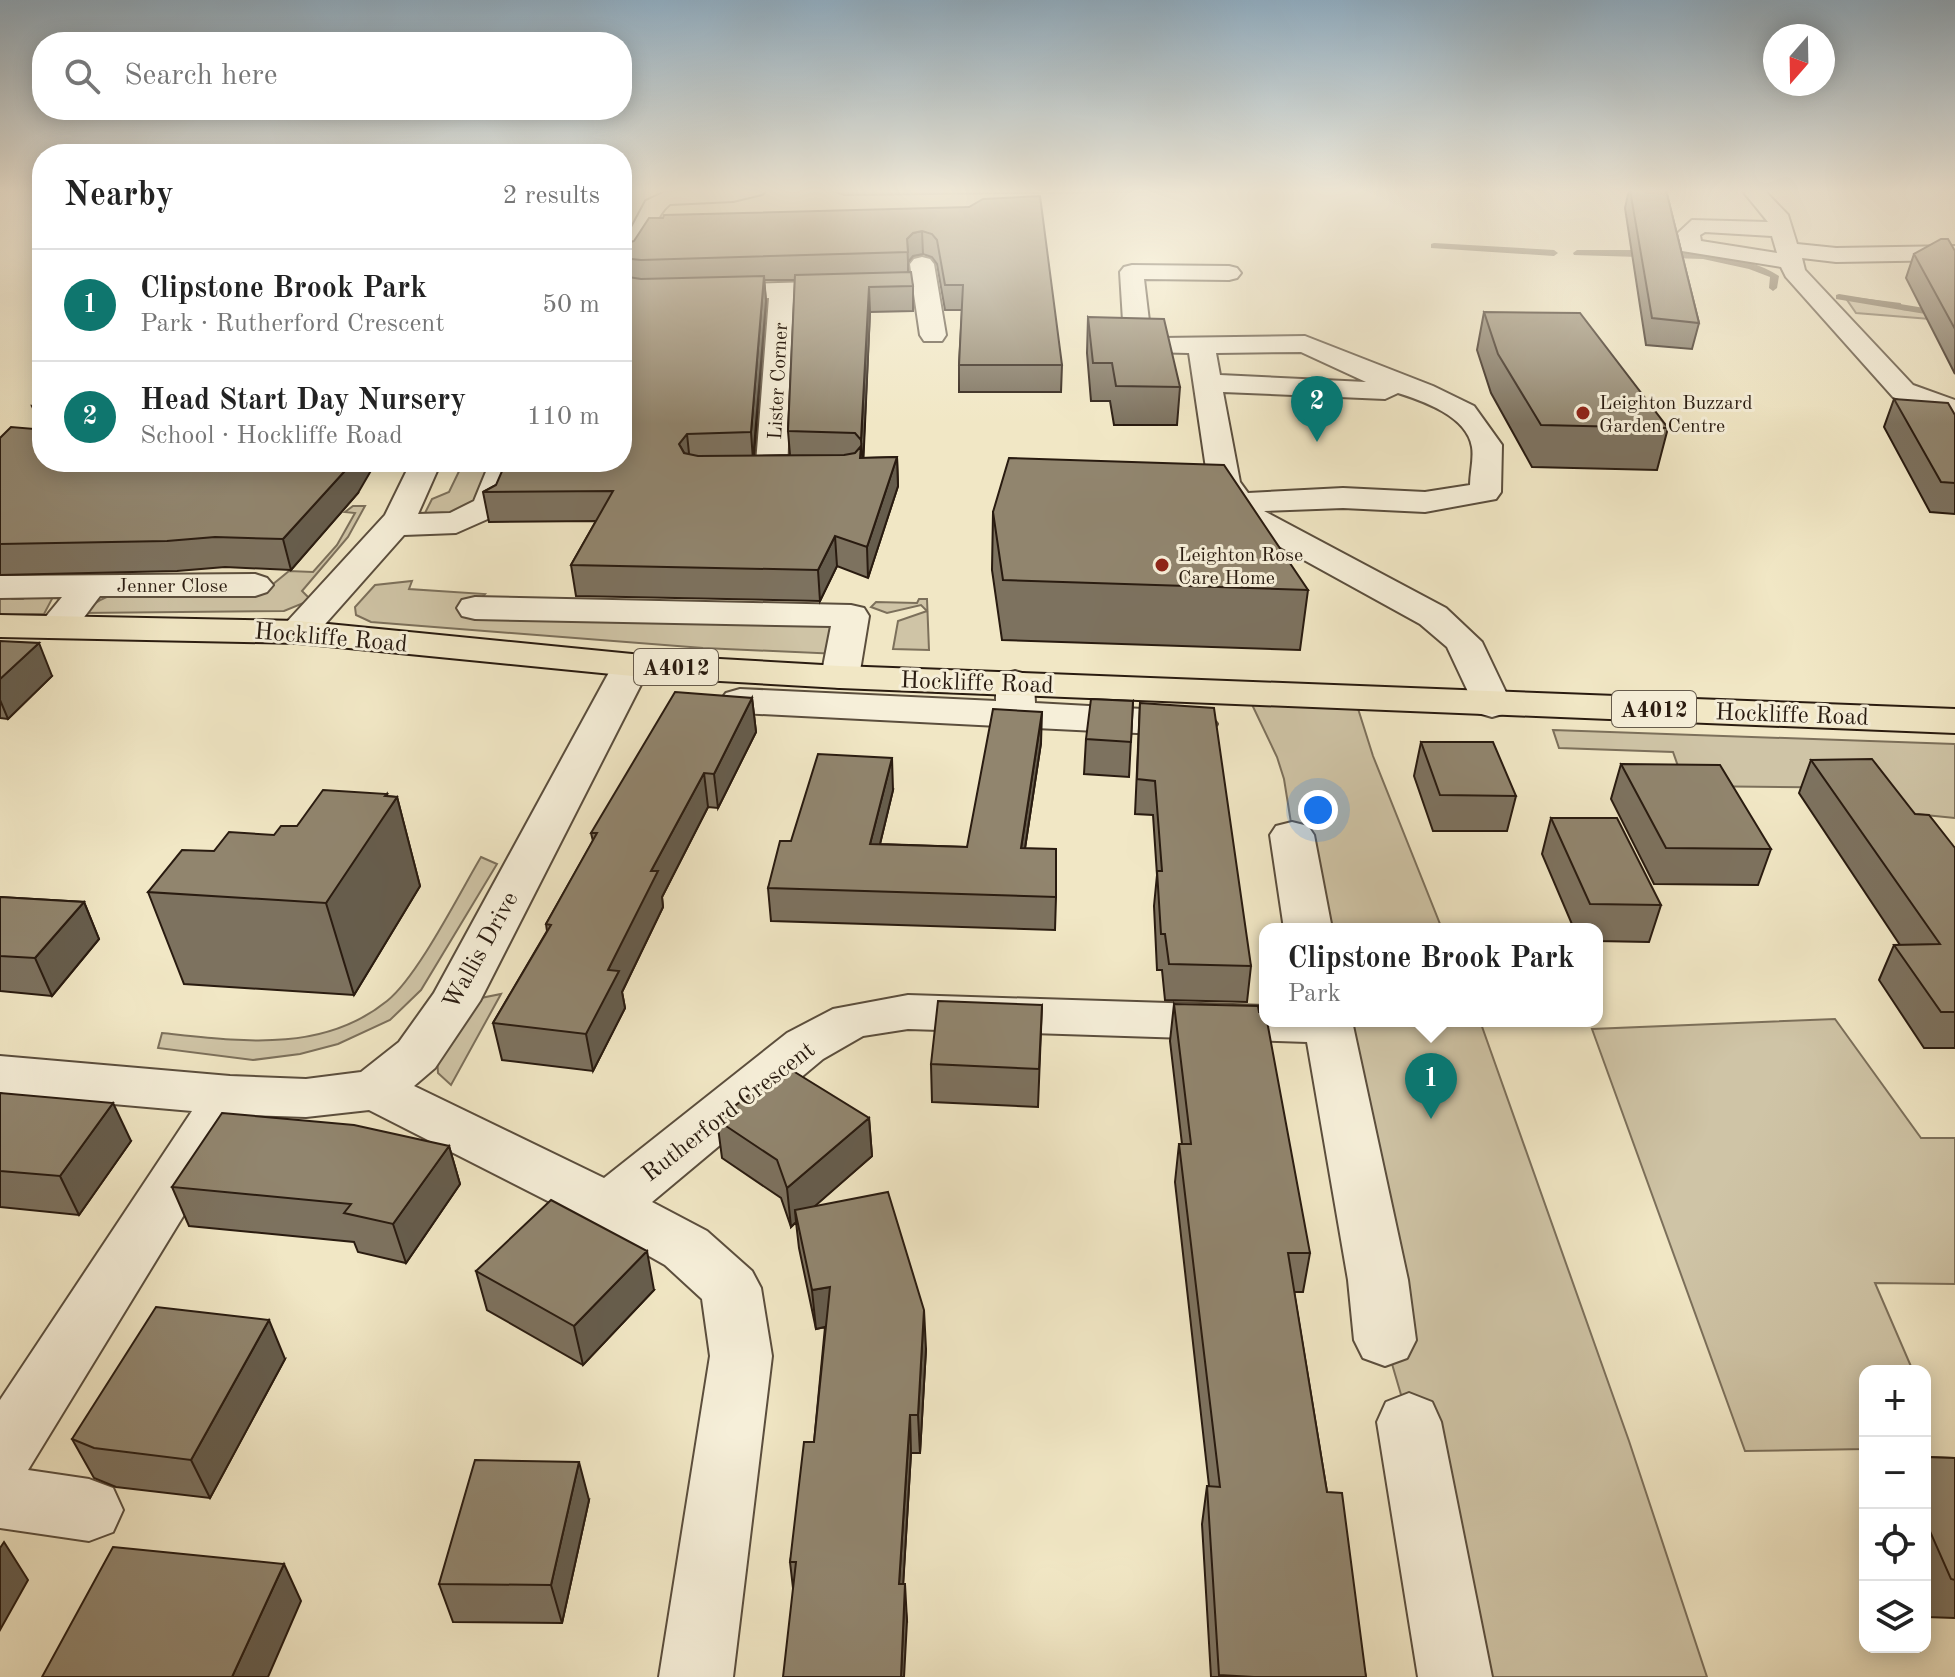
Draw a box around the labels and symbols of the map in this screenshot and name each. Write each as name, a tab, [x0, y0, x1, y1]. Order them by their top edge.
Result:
north arrow	[1763, 24, 1835, 96]
street label: Lister Corner	[766, 322, 792, 440]
pin: 2	[1291, 376, 1343, 442]
place label: Leighton Buzzard Garden Centre	[1599, 394, 1753, 437]
marker: Leighton Buzzard Garden Centre	[1574, 404, 1592, 422]
place label: Leighton Rose Care Home	[1178, 546, 1303, 589]
marker: Leighton Rose Care Home	[1153, 556, 1171, 574]
street label: Jenner Close	[116, 577, 228, 597]
street label: Hockliffe Road	[253, 620, 408, 658]
road number: A4012	[634, 649, 718, 685]
street label: Hockliffe Road	[900, 669, 1054, 699]
road number: A4012	[1612, 691, 1696, 727]
street label: Hockliffe Road	[1715, 701, 1869, 731]
your location	[1298, 790, 1338, 830]
street label: Wallis Drive	[440, 888, 524, 1014]
street label: Rutherford Crescent	[639, 1038, 820, 1187]
pin: 1	[1405, 1053, 1457, 1119]

